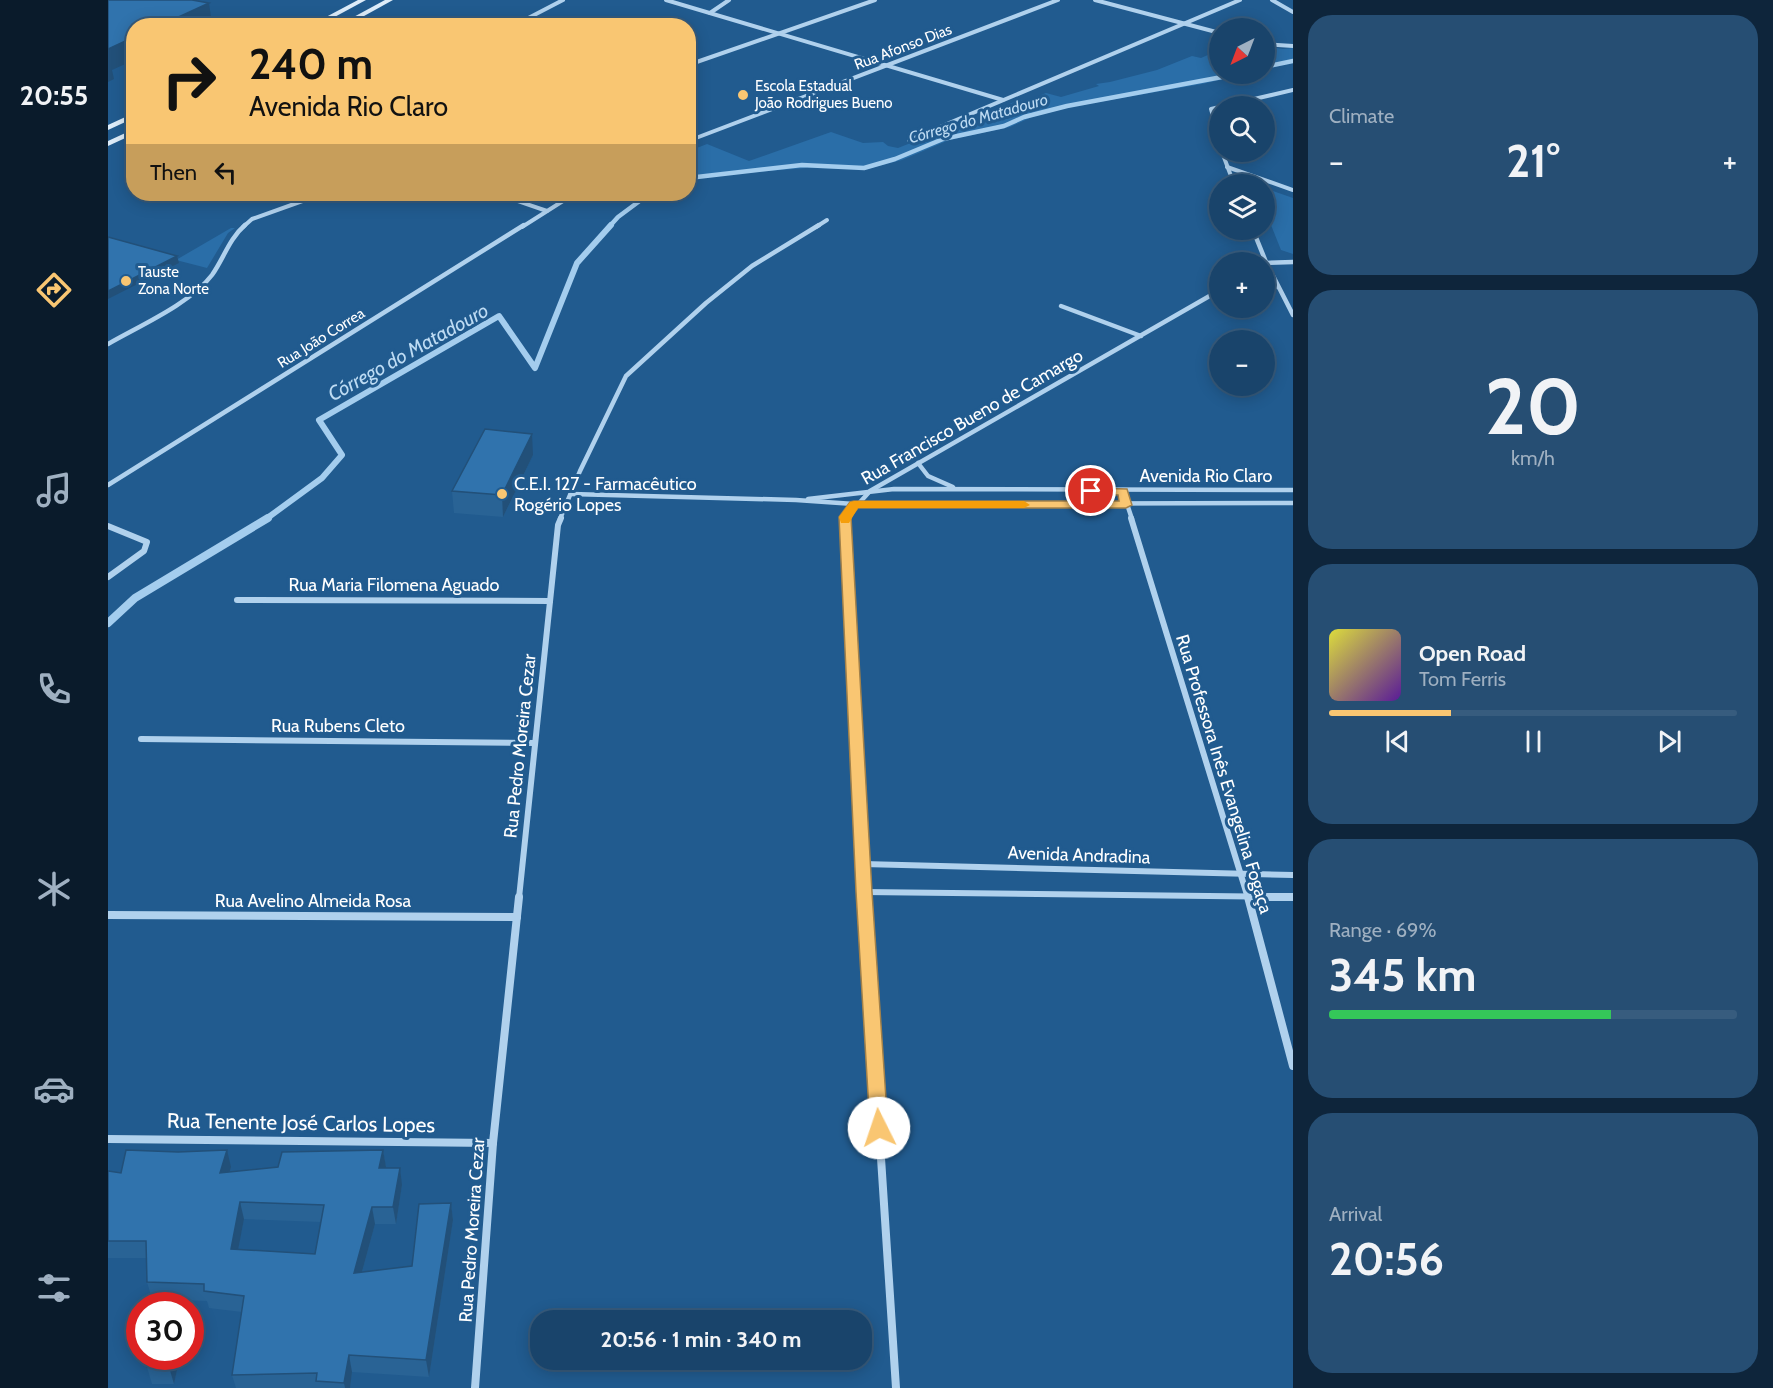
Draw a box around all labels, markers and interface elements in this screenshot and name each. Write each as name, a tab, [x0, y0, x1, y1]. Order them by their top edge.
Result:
north arrow	[1209, 18, 1275, 84]
map controls	[1209, 18, 1275, 396]
street label: Rua Afonso Dias	[852, 20, 954, 74]
text: 240 m	[249, 38, 373, 90]
icon: right	[150, 42, 228, 120]
place label: Escola Estadual João Rodrigues Bueno	[754, 77, 893, 112]
text: 20:55	[20, 79, 88, 112]
marker: Escola Estadual João Rodrigues Bueno	[736, 88, 750, 102]
text: Avenida Rio Claro	[249, 90, 448, 123]
water label: Córrego do Matadouro	[906, 90, 1050, 147]
button: search	[1209, 96, 1275, 162]
text: Climate	[1329, 104, 1394, 128]
text: 21°	[1506, 134, 1560, 188]
text: −	[1329, 141, 1344, 181]
text: +	[1722, 141, 1737, 181]
icon: left	[209, 156, 242, 189]
text: Then	[150, 159, 197, 186]
button: layers	[1209, 174, 1275, 240]
button: +	[1209, 252, 1275, 318]
place label: Tauste Zona Norte	[138, 263, 209, 298]
icon: directions	[33, 269, 75, 311]
marker: Tauste Zona Norte	[119, 274, 133, 288]
water label: Córrego do Matadouro	[323, 298, 493, 406]
street label: Rua João Correa	[274, 304, 369, 372]
button: −	[1209, 330, 1275, 396]
street label: Rua Francisco Bueno de Camargo	[857, 344, 1087, 490]
text: 20	[1485, 359, 1581, 454]
text: km/h	[1511, 446, 1555, 470]
pin	[1065, 465, 1116, 516]
street label: Avenida Rio Claro	[1140, 465, 1272, 487]
icon: music	[33, 469, 75, 511]
place label: C.E.I. 127 - Farmacêutico Rogério Lopes	[514, 473, 697, 516]
icon: arrive	[1074, 474, 1107, 507]
marker: C.E.I. 127 - Farmacêutico Rogério Lopes	[495, 487, 509, 501]
street label: Rua Maria Filomena Aguado	[289, 574, 500, 596]
street label: Rua Professora Inês Evangelina Fogaça	[1171, 632, 1277, 916]
text: Open Road	[1419, 640, 1526, 667]
street label: Rua Pedro Moreira Cezar	[499, 652, 541, 839]
text: Tom Ferris	[1419, 667, 1506, 691]
icon: phone	[33, 668, 75, 710]
street label: Rua Rubens Cleto	[271, 715, 405, 737]
icon: previous	[1381, 725, 1414, 758]
icon: pause	[1517, 725, 1550, 758]
icon: next	[1653, 725, 1686, 758]
street label: Avenida Andradina	[1007, 842, 1151, 868]
icon: climate	[33, 868, 75, 910]
street label: Rua Avelino Almeida Rosa	[215, 890, 412, 912]
text: Range · 69%	[1329, 918, 1436, 942]
text: 345 km	[1329, 948, 1476, 1002]
icon: car	[33, 1068, 75, 1110]
position arrow	[847, 1096, 911, 1160]
street label: Rua Tenente José Carlos Lopes	[167, 1108, 436, 1137]
street label: Rua Pedro Moreira Cezar	[455, 1136, 489, 1323]
text: Arrival	[1329, 1202, 1382, 1226]
text: 20:56	[1329, 1232, 1444, 1286]
icon: filters	[33, 1267, 75, 1309]
speed limit sign: 30	[126, 1292, 204, 1370]
text: 20:56 · 1 min · 340 m	[601, 1326, 801, 1353]

